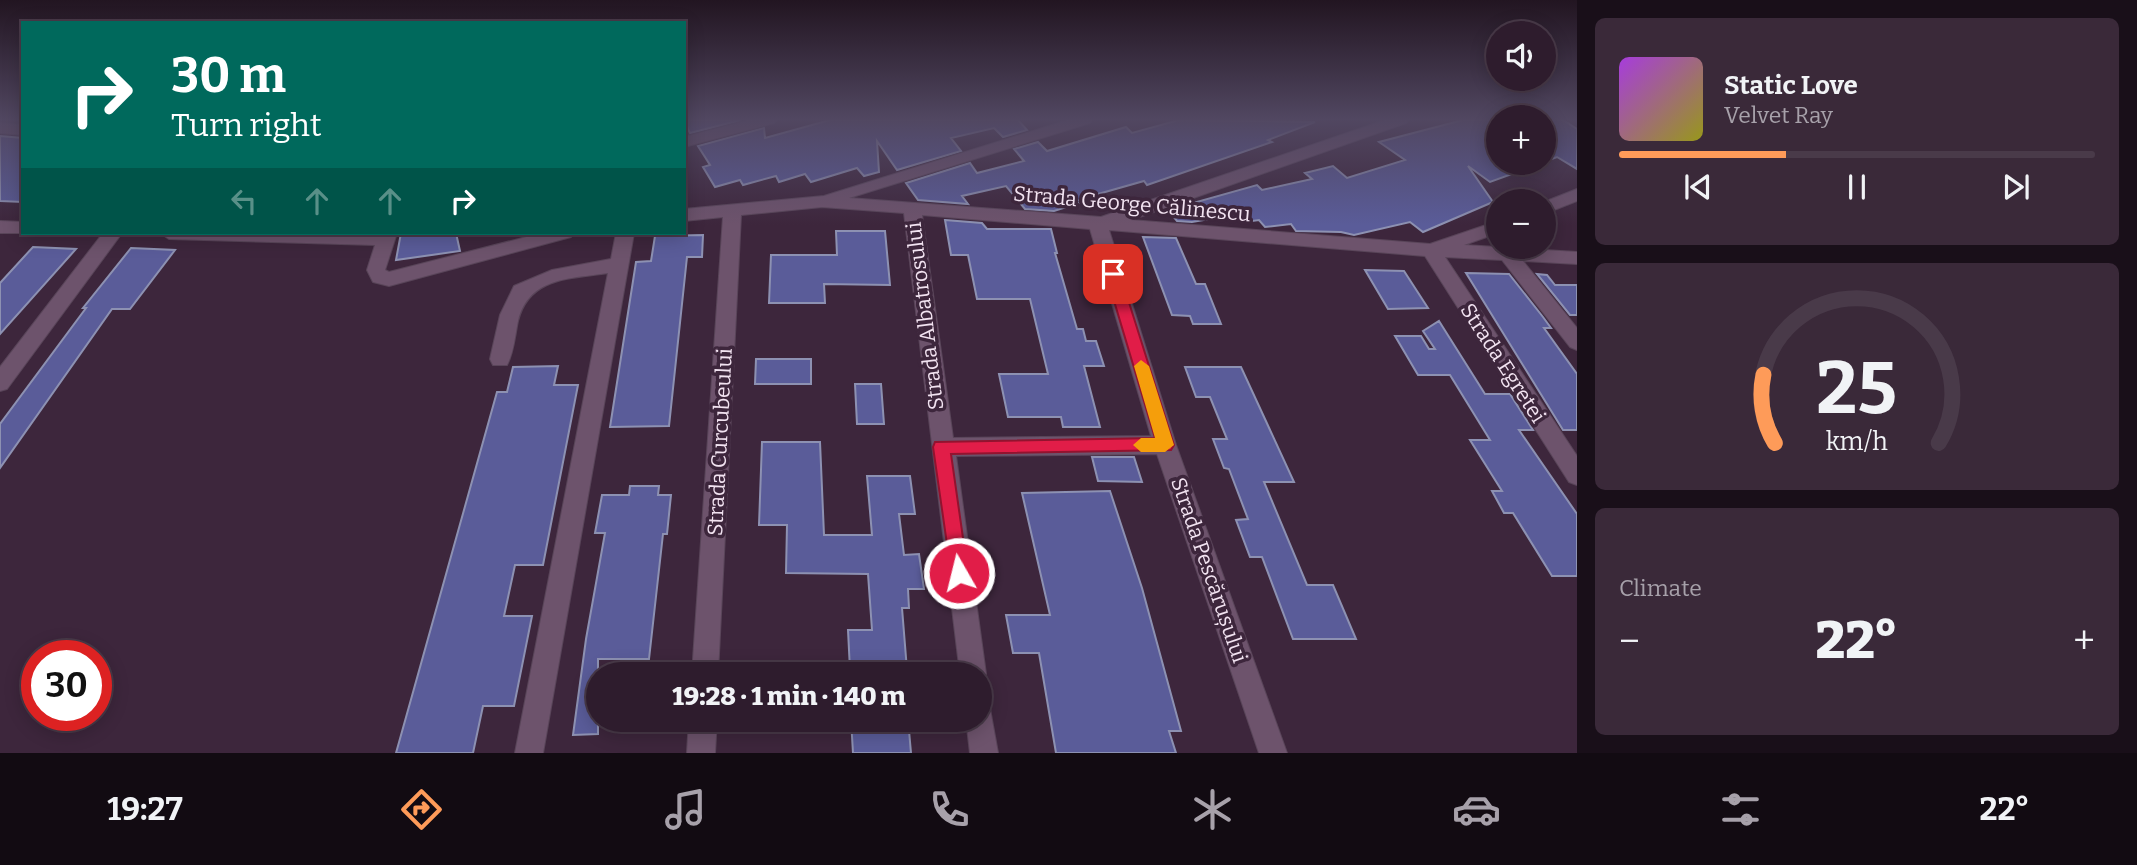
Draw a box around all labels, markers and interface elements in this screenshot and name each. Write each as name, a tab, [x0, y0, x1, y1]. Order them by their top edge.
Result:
map controls	[1486, 21, 1556, 259]
button: sound	[1486, 21, 1556, 91]
text: 30 m	[171, 46, 286, 105]
icon: right	[56, 49, 147, 140]
text: Static Love	[1724, 70, 1858, 101]
text: Velvet Ray	[1724, 101, 1833, 129]
button: +	[1486, 105, 1556, 175]
text: Turn right	[171, 106, 322, 144]
icon: previous	[1679, 168, 1717, 206]
icon: pause	[1838, 168, 1876, 206]
icon: next	[1997, 168, 2035, 206]
street label: Strada George Călinescu	[1012, 181, 1252, 227]
icon: left	[225, 182, 263, 220]
icon: ahead	[298, 182, 336, 220]
icon: ahead	[371, 182, 409, 220]
icon: right	[444, 182, 482, 220]
button: −	[1486, 189, 1556, 259]
street label: Strada Albatrosului	[901, 221, 949, 411]
pin	[1083, 244, 1143, 304]
icon: arrive	[1094, 255, 1132, 293]
street label: Strada Egretei	[1455, 298, 1551, 428]
text: 25	[1817, 345, 1897, 432]
street label: Strada Curcubeului	[702, 347, 738, 537]
text: km/h	[1826, 426, 1888, 456]
street label: Strada Pescărușului	[1165, 474, 1253, 666]
position arrow	[922, 536, 996, 610]
text: Climate	[1619, 574, 1702, 602]
text: 22°	[1815, 609, 1898, 672]
text: −	[1619, 618, 1640, 664]
text: +	[2073, 618, 2095, 664]
speed limit sign: 30	[21, 640, 112, 731]
text: 19:28 · 1 min · 140 m	[672, 681, 906, 712]
icon: directions	[397, 785, 446, 834]
icon: music	[661, 785, 710, 834]
icon: phone	[925, 785, 974, 834]
icon: climate	[1188, 785, 1237, 834]
icon: car	[1452, 785, 1501, 834]
icon: filters	[1716, 785, 1765, 834]
text: 19:27	[107, 790, 183, 828]
text: 22°	[1979, 790, 2030, 828]

